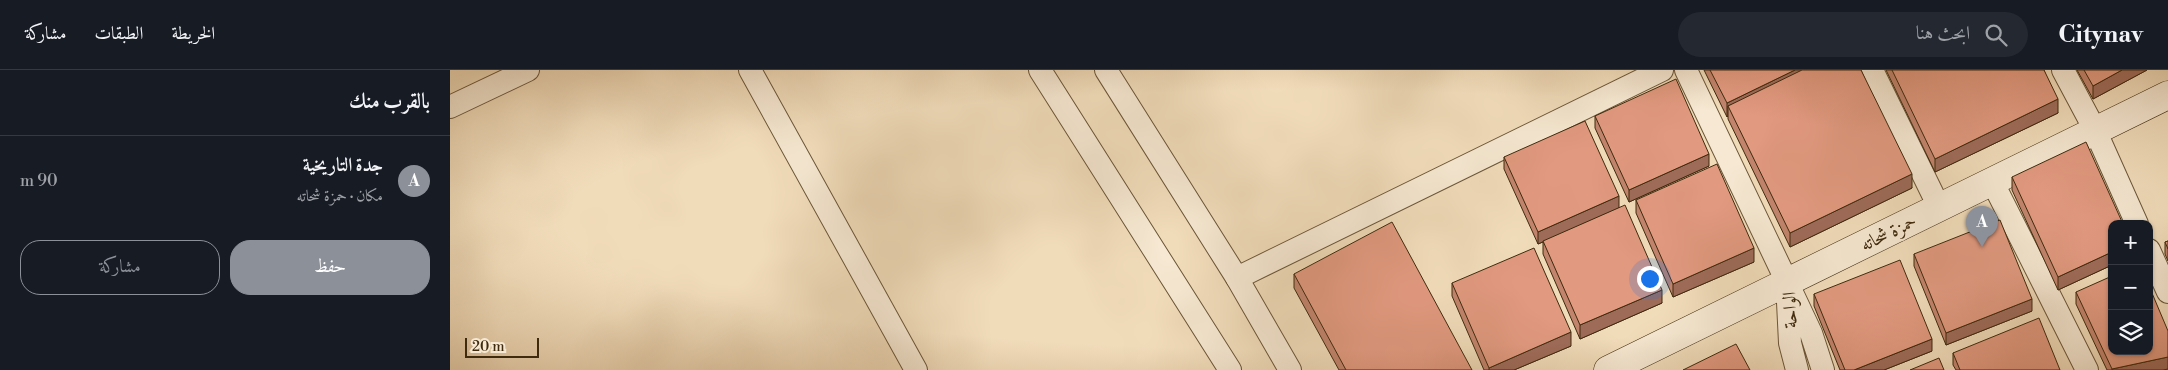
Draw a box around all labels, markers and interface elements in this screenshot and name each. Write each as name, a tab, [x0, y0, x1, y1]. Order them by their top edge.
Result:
search box	[1678, 12, 2028, 57]
text: Citynav	[2058, 20, 2143, 50]
text: ابحث هنا	[1916, 21, 1970, 45]
icon: search	[1982, 21, 2010, 49]
text: مشاركة	[25, 22, 66, 45]
text: الطبقات	[94, 22, 143, 45]
text: الخريطة	[171, 22, 215, 45]
text: بالقرب منك	[349, 89, 430, 115]
text: جدة التاريخية	[303, 153, 383, 177]
text: 90 m	[20, 171, 58, 191]
text: A	[408, 171, 420, 191]
text: مكان · حمزة شحاته	[297, 186, 383, 206]
pin: A	[1966, 206, 1998, 247]
street label: حمزة شحاته	[1856, 209, 1921, 257]
map controls	[2108, 220, 2153, 355]
button: +	[2108, 220, 2153, 265]
button: مشاركة	[20, 240, 220, 295]
button: حفظ	[230, 240, 430, 295]
button: −	[2108, 265, 2153, 310]
your location	[1637, 266, 1663, 292]
street label: الواحة	[1777, 291, 1803, 329]
button: layers	[2108, 310, 2153, 355]
scale bar	[465, 335, 539, 358]
text: 20 m	[472, 338, 504, 356]

